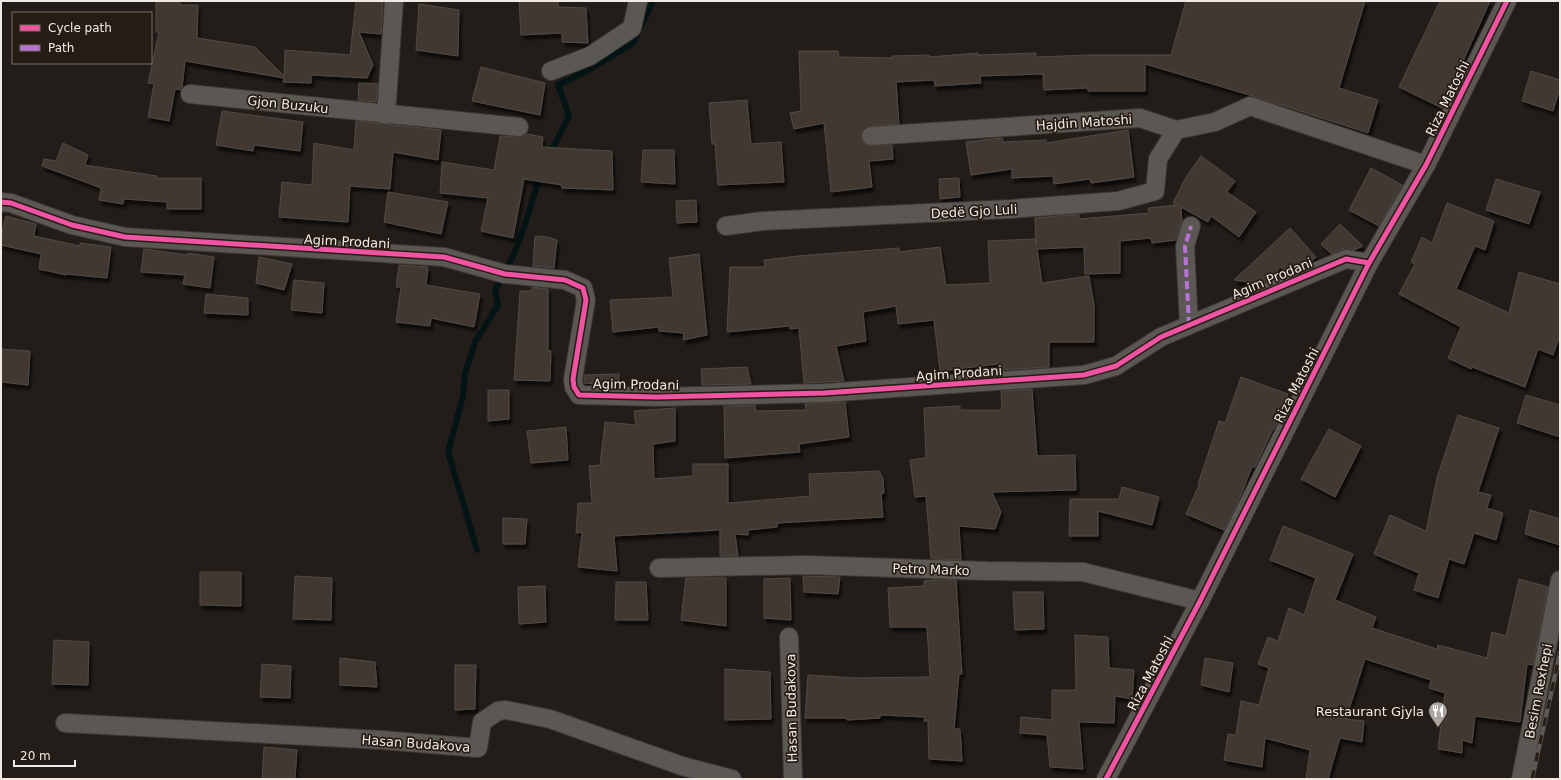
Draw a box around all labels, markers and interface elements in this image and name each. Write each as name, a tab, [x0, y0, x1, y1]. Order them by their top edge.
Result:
legend	[12, 12, 152, 64]
text: Cycle path	[48, 21, 112, 35]
text: Path	[48, 41, 74, 55]
street label: Riza Matoshi	[1423, 58, 1472, 139]
street label: Gjon Buzuku	[247, 93, 329, 116]
street label: Hajdin Matoshi	[1035, 112, 1133, 133]
street label: Dedë Gjo Luli	[930, 202, 1018, 221]
street label: Agim Prodani	[304, 232, 390, 251]
street label: Agim Prodani	[1230, 255, 1315, 302]
street label: Riza Matoshi	[1271, 345, 1322, 425]
street label: Agim Prodani	[915, 363, 1003, 384]
street label: Agim Prodani	[593, 376, 679, 393]
street label: Petro Marko	[892, 561, 970, 578]
street label: Riza Matoshi	[1124, 633, 1176, 713]
street label: Besim Rexhepi	[1522, 642, 1555, 740]
street label: Hasan Budakova	[783, 653, 800, 763]
restaurant icon: Restaurant Gjyla	[1427, 700, 1449, 728]
place label: Restaurant Gjyla	[1316, 704, 1424, 719]
street label: Hasan Budakova	[361, 732, 471, 755]
scale bar	[14, 742, 75, 768]
text: 20 m	[20, 749, 51, 763]

